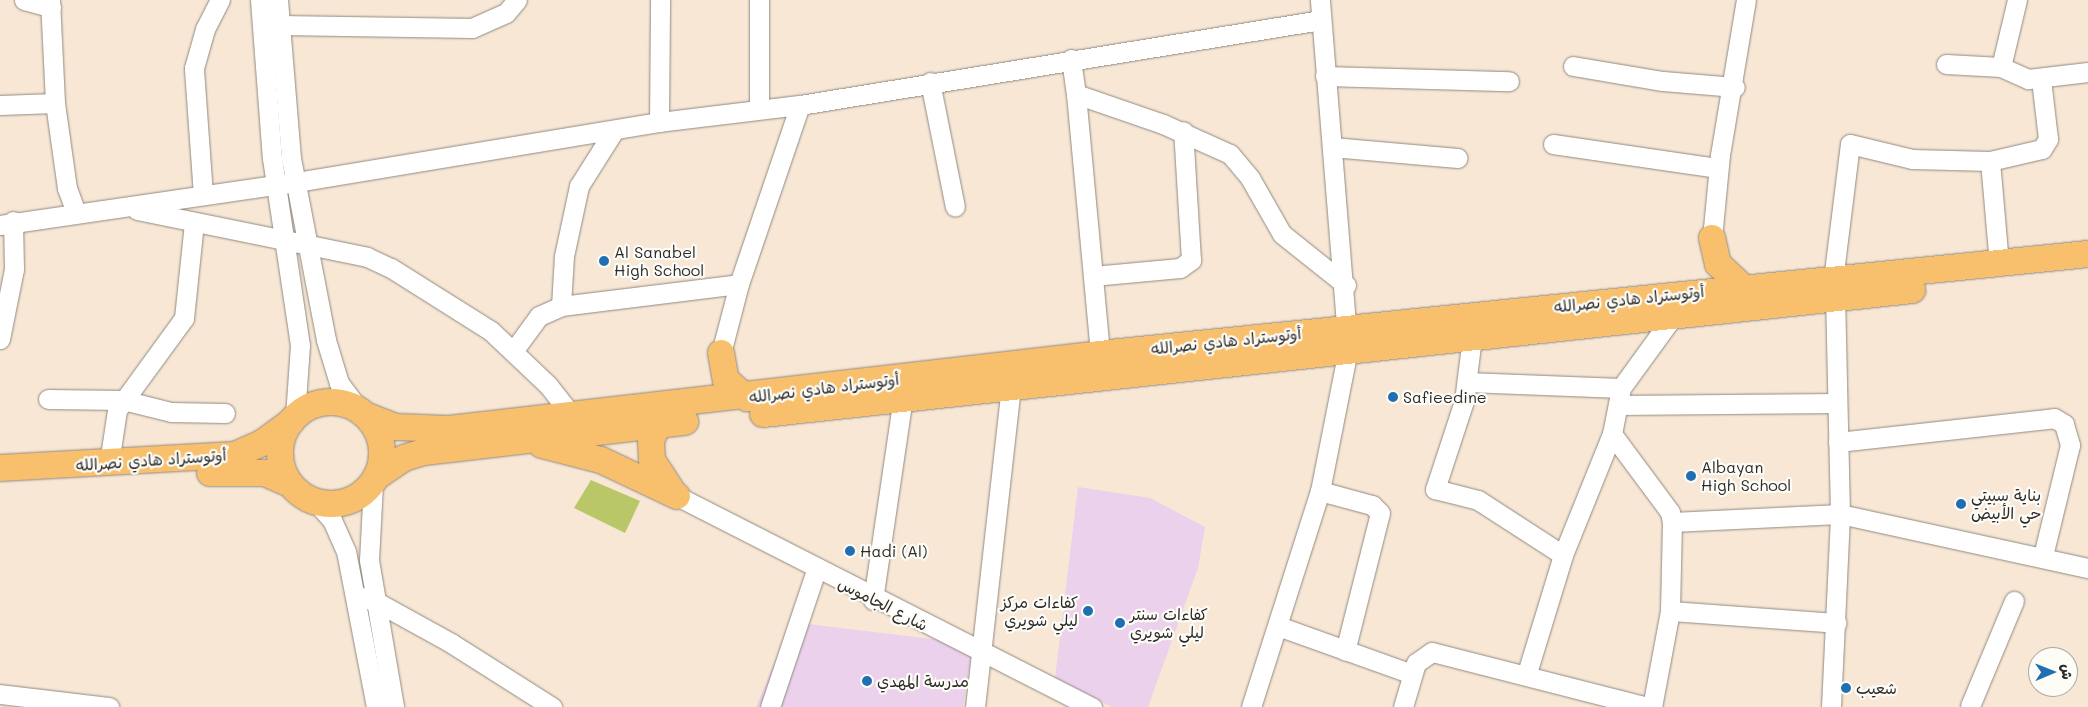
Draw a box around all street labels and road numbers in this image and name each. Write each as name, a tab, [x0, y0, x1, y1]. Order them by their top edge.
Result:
street label: أوتوستراد هادي نصرالله	[1553, 282, 1705, 316]
street label: أوتوستراد هادي نصرالله	[1150, 324, 1302, 358]
street label: أوتوستراد هادي نصرالله	[748, 369, 900, 407]
street label: أوتوستراد هادي نصرالله	[75, 445, 227, 475]
street label: شارع الجاموس	[835, 573, 931, 635]

